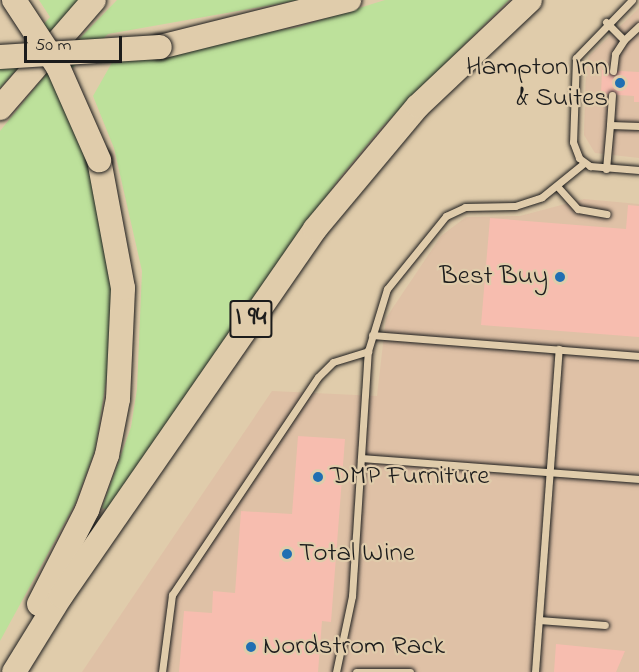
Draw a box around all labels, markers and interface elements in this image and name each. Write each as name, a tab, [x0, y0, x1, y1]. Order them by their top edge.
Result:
scale bar	[27, 24, 124, 62]
text: 50 m	[35, 33, 72, 59]
place label: Hampton Inn & Suites	[466, 51, 608, 114]
marker: Hampton Inn & Suites	[613, 76, 627, 90]
place label: Best Buy	[440, 261, 548, 293]
marker: Best Buy	[553, 270, 567, 284]
road number: I 94	[228, 296, 274, 342]
place label: DMP Furniture	[330, 461, 489, 493]
marker: DMP Furniture	[311, 470, 325, 484]
place label: Total Wine	[299, 538, 415, 570]
marker: Total Wine	[280, 547, 294, 561]
place label: Nordstrom Rack	[263, 631, 445, 663]
marker: Nordstrom Rack	[244, 640, 258, 654]

